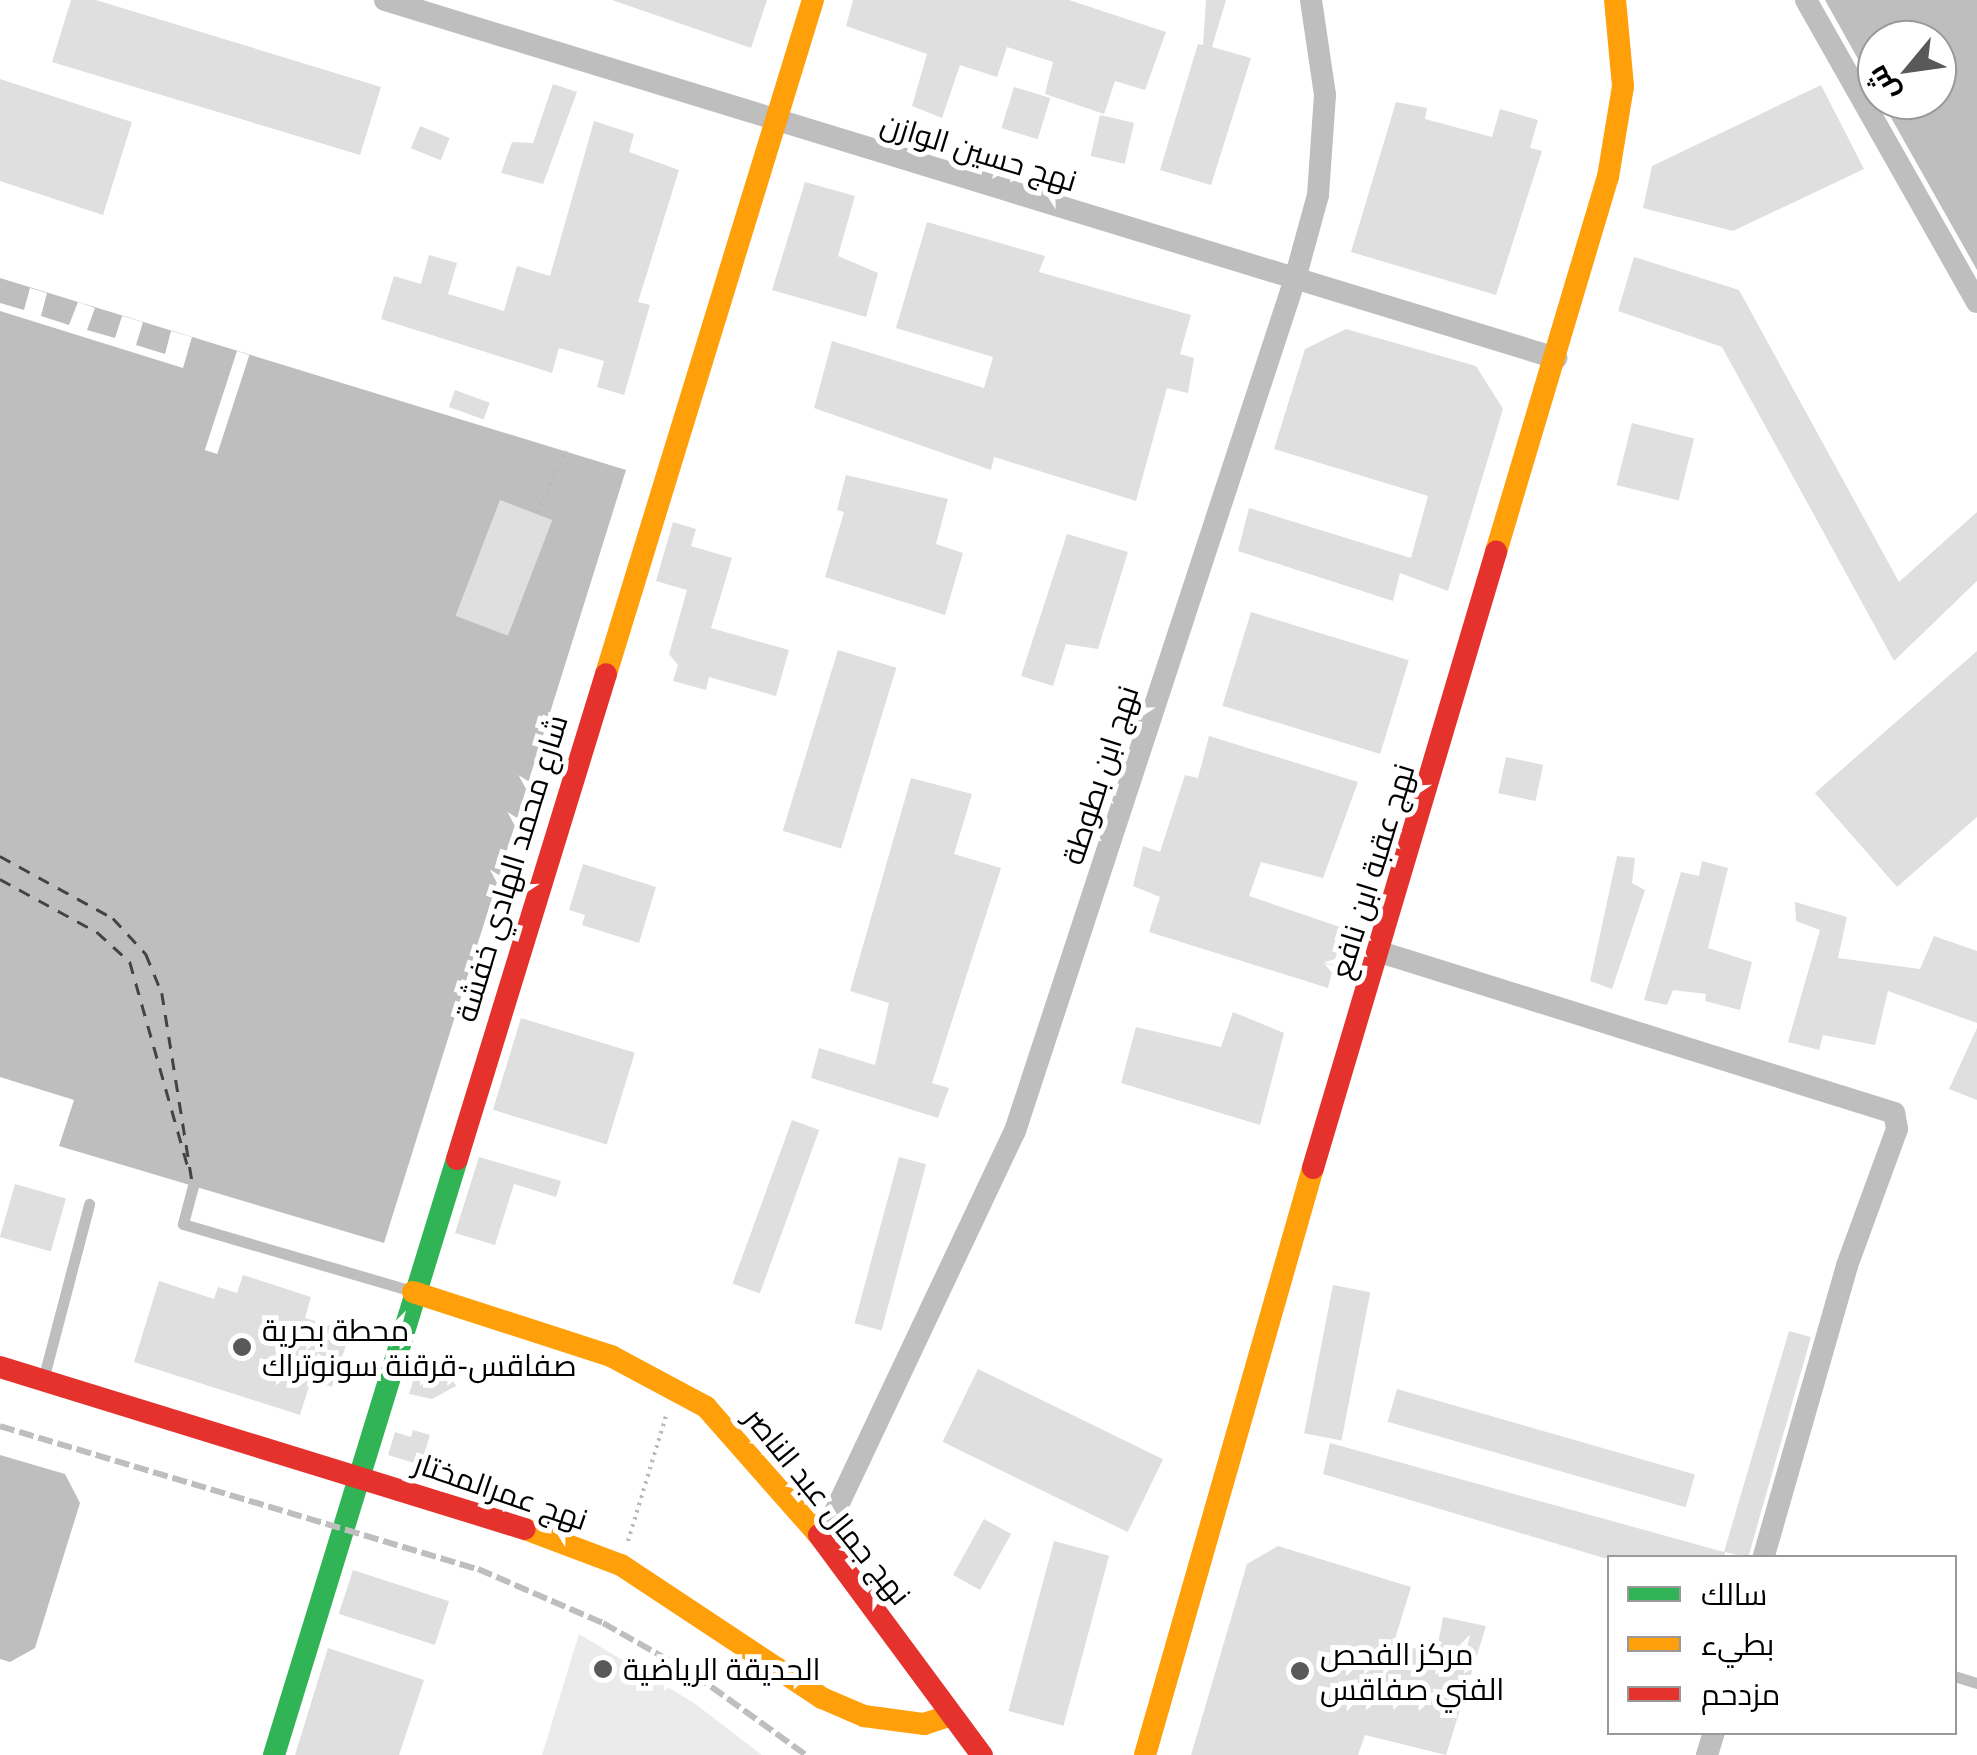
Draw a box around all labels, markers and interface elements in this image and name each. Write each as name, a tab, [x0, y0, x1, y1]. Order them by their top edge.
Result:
north arrow	[1857, 20, 1957, 120]
text: ش	[1859, 60, 1905, 108]
street label: نهج حسين الوازن	[877, 105, 1081, 199]
street label: نهج ابن بطوطة	[1054, 681, 1146, 869]
street label: شارع محمد الهادي خفشة	[447, 710, 575, 1026]
street label: نهج عقبة ابن نافع	[1322, 759, 1422, 983]
place label: محطة بحرية صفاقس-قرقنة سونوتراك	[262, 1312, 577, 1382]
marker: محطة بحرية صفاقس-قرقنة سونوتراك	[231, 1336, 253, 1358]
street label: نهج جمال عبد الناصر	[737, 1400, 919, 1612]
street label: نهج عمرالمختار	[409, 1444, 593, 1538]
legend	[1607, 1555, 1957, 1735]
text: سالك	[1701, 1576, 1767, 1612]
text: بطيء	[1701, 1626, 1774, 1662]
place label: مركز الفحص الفني صفاقس	[1320, 1636, 1504, 1706]
place label: الحديقة الرياضية	[623, 1651, 821, 1687]
marker: الحديقة الرياضية	[592, 1658, 614, 1680]
marker: مركز الفحص الفني صفاقس	[1289, 1660, 1311, 1682]
text: مزدحم	[1701, 1676, 1780, 1712]

